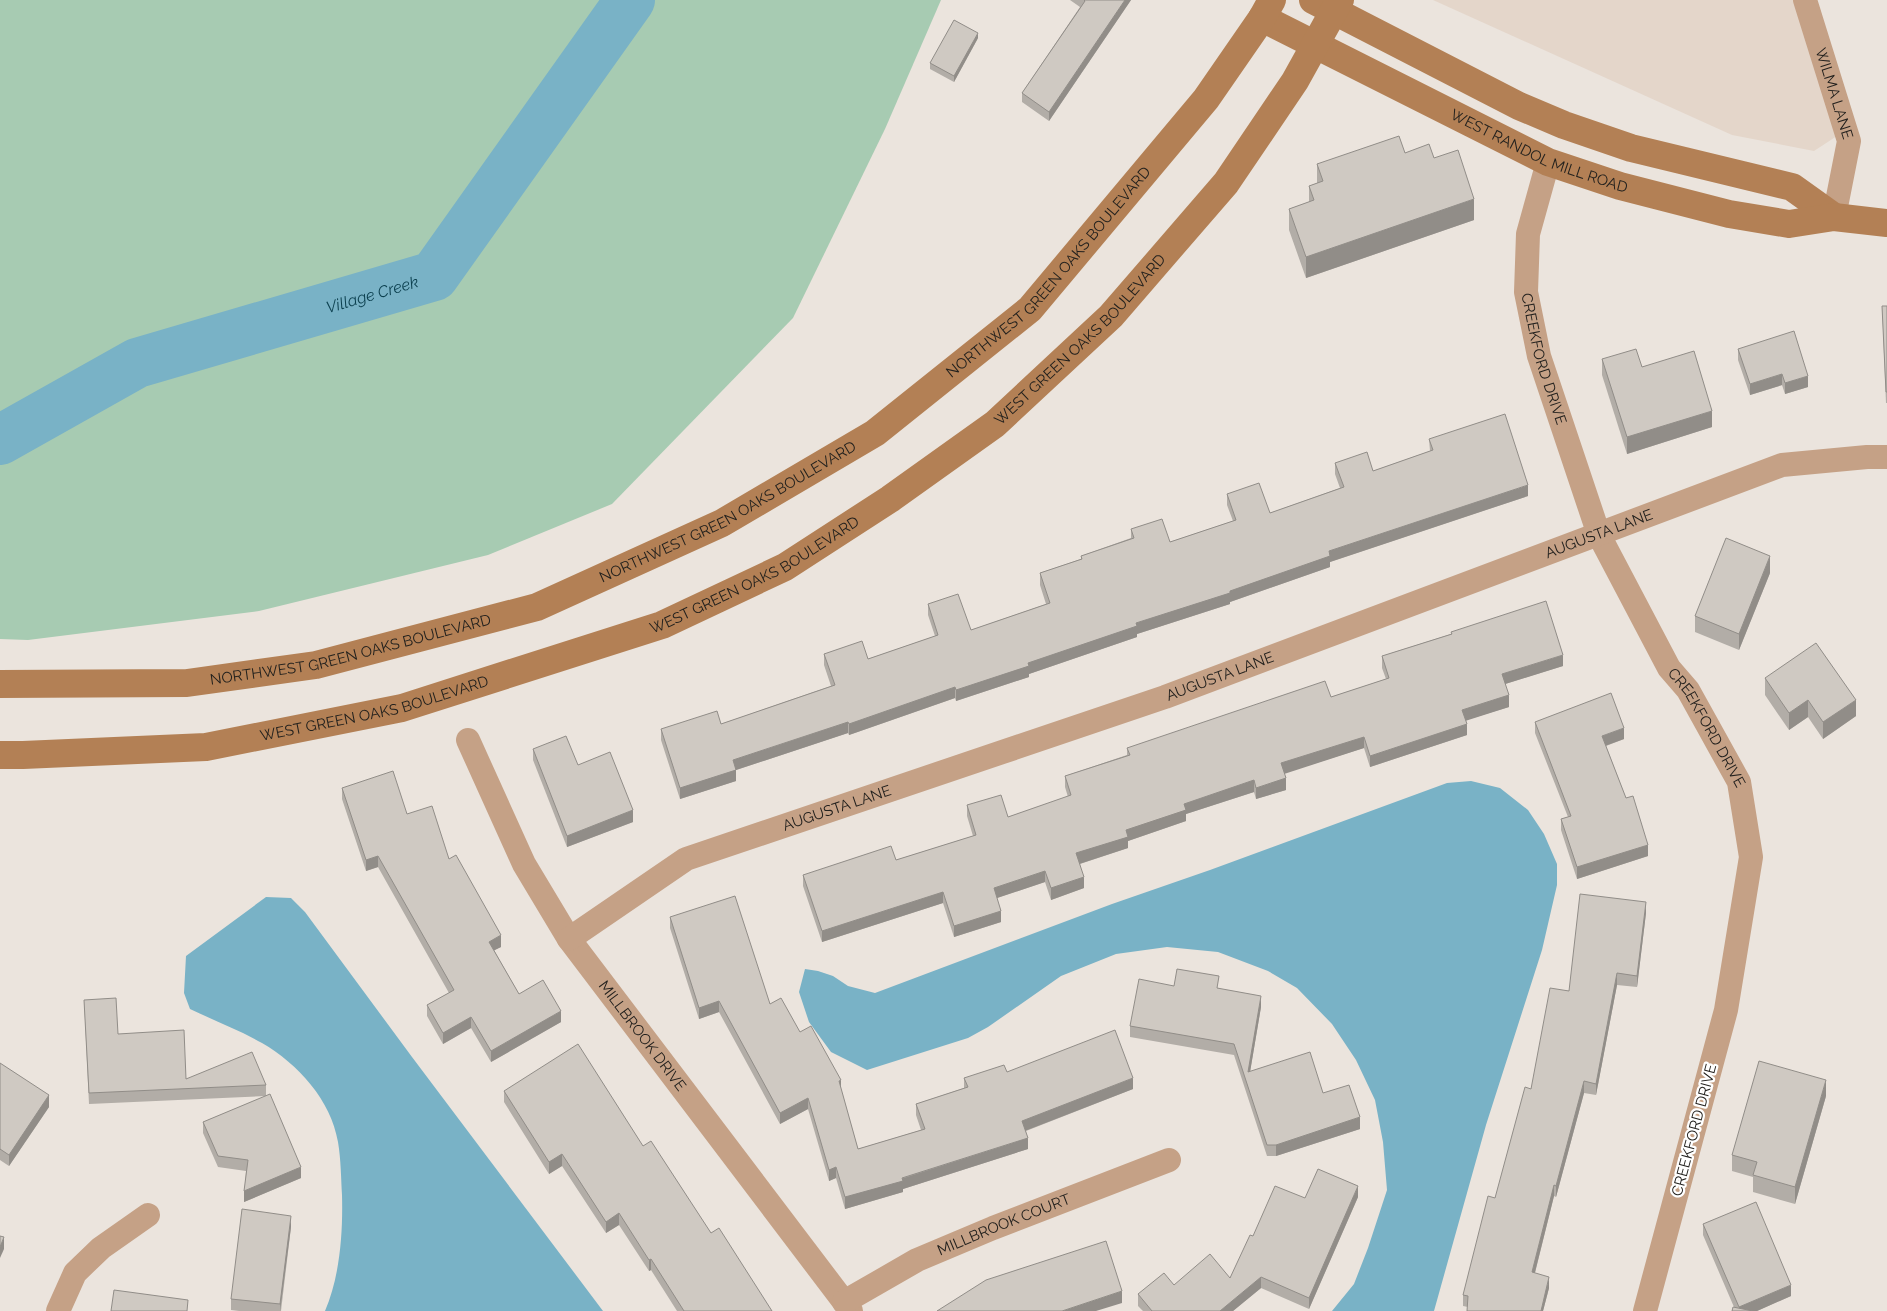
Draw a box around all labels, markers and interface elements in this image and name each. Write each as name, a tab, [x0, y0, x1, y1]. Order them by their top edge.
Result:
street label: WILMA LANE	[1812, 46, 1857, 141]
street label: WEST RANDOL MILL ROAD	[1448, 105, 1630, 197]
street label: NORTHWEST GREEN OAKS BOULEVARD	[941, 161, 1153, 381]
street label: WEST GREEN OAKS BOULEVARD	[990, 250, 1168, 428]
water label: Village Creek	[324, 272, 421, 317]
street label: CREEKFORD DRIVE	[1517, 291, 1570, 427]
street label: NORTHWEST GREEN OAKS BOULEVARD	[596, 435, 858, 587]
street label: AUGUSTA LANE	[1543, 505, 1655, 562]
street label: WEST GREEN OAKS BOULEVARD	[645, 510, 861, 636]
street label: NORTHWEST GREEN OAKS BOULEVARD	[209, 610, 493, 689]
street label: AUGUSTA LANE	[1164, 648, 1276, 705]
street label: CREEKFORD DRIVE	[1664, 664, 1749, 790]
street label: WEST GREEN OAKS BOULEVARD	[259, 672, 491, 745]
street label: AUGUSTA LANE	[780, 781, 894, 835]
street label: MILLBROOK DRIVE	[595, 977, 690, 1094]
street label: CREEKFORD DRIVE	[1668, 1062, 1720, 1198]
street label: MILLBROOK COURT	[935, 1190, 1073, 1259]

